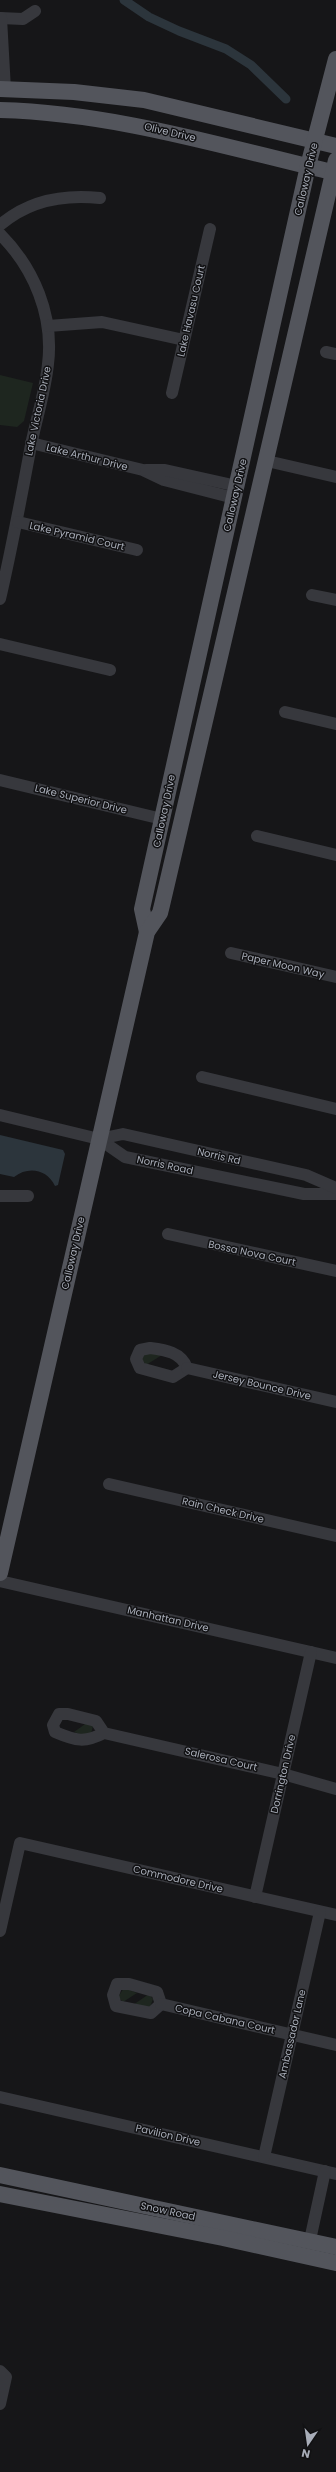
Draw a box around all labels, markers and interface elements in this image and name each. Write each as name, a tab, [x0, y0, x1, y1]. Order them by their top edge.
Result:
street label: Olive Drive	[143, 119, 197, 145]
street label: Calloway Drive	[290, 141, 322, 217]
street label: Lake Havasu Court	[173, 263, 209, 358]
street label: Lake Victoria Drive	[21, 365, 55, 457]
street label: Lake Arthur Drive	[45, 440, 129, 474]
street label: Calloway Drive	[219, 457, 251, 533]
street label: Lake Pyramid Court	[28, 518, 126, 554]
street label: Calloway Drive	[149, 773, 179, 849]
street label: Lake Superior Drive	[33, 780, 129, 818]
street label: Paper Moon Way	[240, 948, 326, 982]
street label: Norris Rd	[196, 1144, 242, 1168]
street label: Norris Road	[135, 1152, 195, 1178]
street label: Calloway Drive	[57, 1215, 89, 1291]
street label: Bossa Nova Court	[207, 1236, 297, 1270]
street label: Jersey Bounce Drive	[211, 1366, 313, 1404]
street label: Rain Check Drive	[181, 1493, 265, 1527]
street label: Manhattan Drive	[126, 1602, 210, 1636]
street label: Dorrington Drive	[267, 1733, 299, 1815]
street label: Salerosa Court	[183, 1743, 259, 1775]
street label: Commodore Drive	[132, 1861, 224, 1897]
street label: Ambassador Lane	[274, 1988, 310, 2080]
street label: Copa Cabana Court	[174, 2000, 277, 2038]
street label: Pavilion Drive	[134, 2120, 202, 2150]
street label: Snow Road	[139, 2198, 197, 2224]
north arrow	[288, 2424, 328, 2464]
text: N	[300, 2445, 312, 2462]

